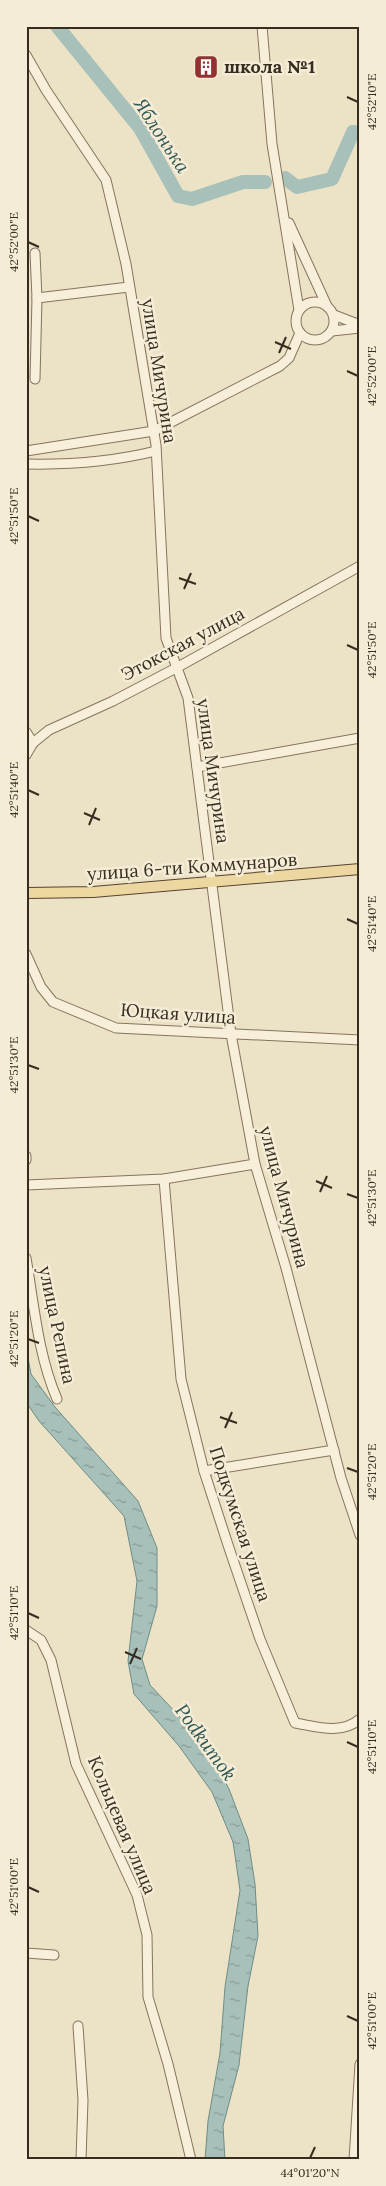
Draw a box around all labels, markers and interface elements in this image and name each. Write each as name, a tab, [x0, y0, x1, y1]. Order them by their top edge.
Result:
building icon: школа №1	[193, 54, 219, 80]
place label: школа №1	[224, 55, 315, 78]
text: 42°52'10"E	[364, 74, 379, 130]
water label: Яблонька	[129, 93, 196, 178]
text: 42°52'00"E	[6, 212, 21, 272]
street label: улица Мичурина	[137, 297, 182, 445]
text: 42°52'00"E	[364, 346, 379, 406]
text: 42°51'50"E	[6, 488, 21, 544]
street label: Этокская улица	[117, 601, 248, 686]
text: 42°51'50"E	[364, 622, 379, 678]
street label: улица Мичурина	[192, 697, 235, 845]
text: 42°51'40"E	[6, 762, 21, 818]
street label: улица 6-ти Коммунаров	[86, 848, 298, 885]
text: 42°51'40"E	[364, 896, 379, 952]
street label: Юцкая улица	[120, 998, 237, 1029]
text: 42°51'30"E	[6, 1037, 21, 1093]
street label: улица Мичурина	[254, 1123, 315, 1270]
text: 42°51'30"E	[364, 1170, 379, 1226]
street label: улица Репина	[34, 1264, 81, 1386]
text: 42°51'20"E	[6, 1311, 21, 1367]
street label: Подкумская улица	[205, 1443, 276, 1604]
text: 42°51'20"E	[364, 1444, 379, 1500]
text: 42°51'10"E	[6, 1586, 21, 1640]
water label: Podkumok	[170, 1699, 242, 1785]
text: 42°51'10"E	[364, 1720, 379, 1774]
street label: Кольцевая улица	[83, 1752, 162, 1897]
text: 42°51'00"E	[6, 1858, 21, 1916]
text: 42°51'00"E	[364, 1992, 379, 2050]
text: 44°01'20"N	[280, 2165, 340, 2180]

